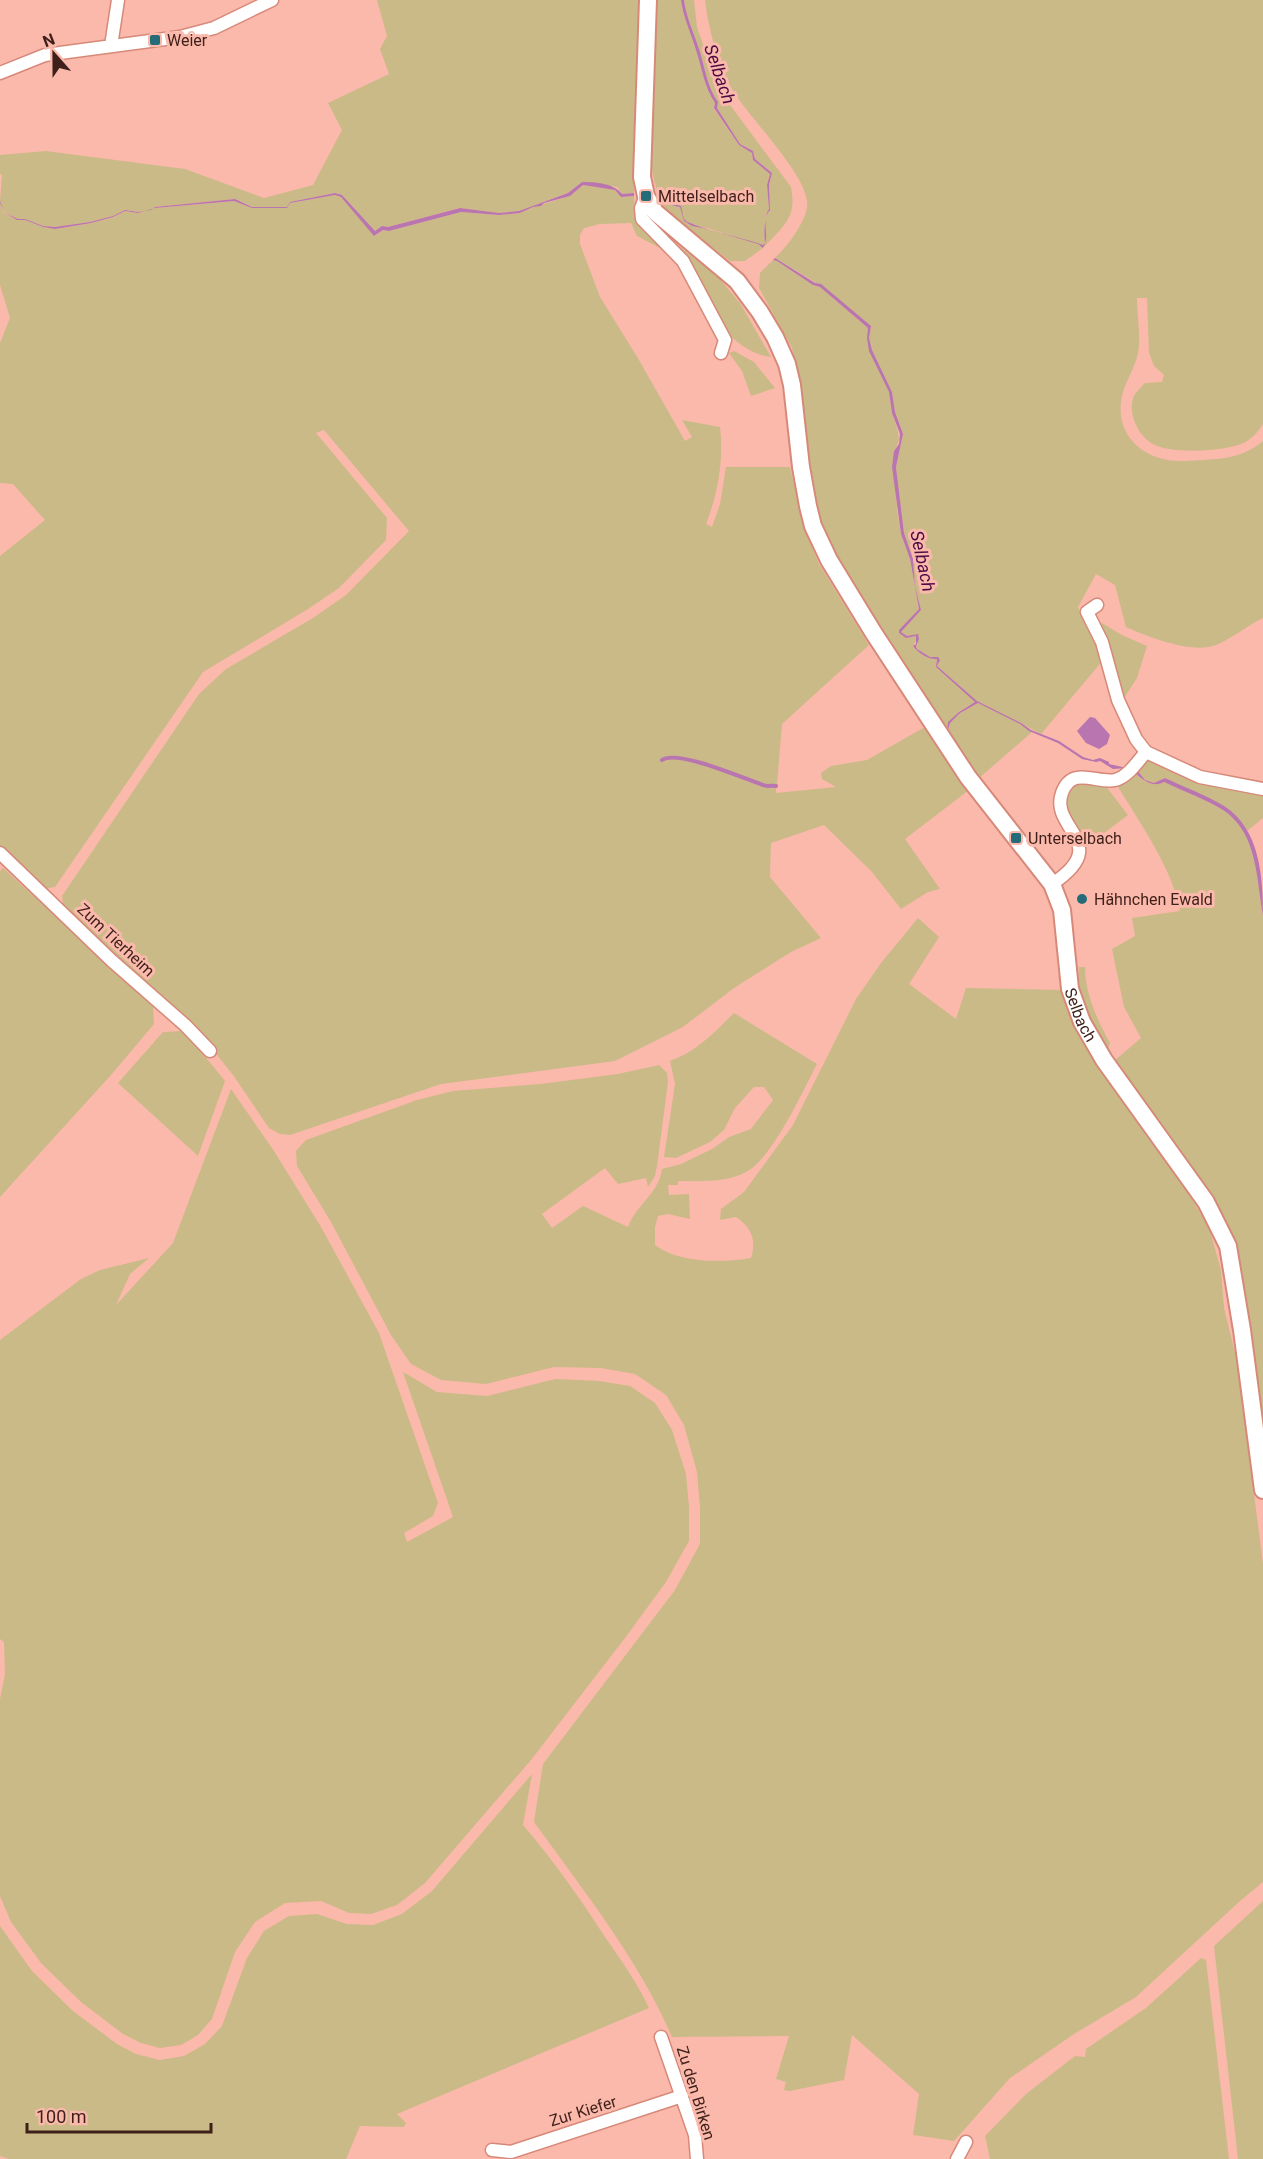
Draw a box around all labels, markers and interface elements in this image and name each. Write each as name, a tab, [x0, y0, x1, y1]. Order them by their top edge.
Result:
north arrow	[24, 24, 84, 84]
text: N	[40, 30, 57, 51]
place label: Weier	[167, 31, 208, 50]
marker: Weier	[148, 33, 162, 47]
water label: Selbach	[700, 41, 740, 107]
place label: Mittelselbach	[658, 187, 754, 206]
marker: Mittelselbach	[639, 189, 653, 203]
water label: Selbach	[906, 529, 940, 593]
place label: Unterselbach	[1028, 829, 1122, 848]
marker: Unterselbach	[1009, 831, 1023, 845]
place label: Hähnchen Ewald	[1094, 890, 1213, 909]
marker: Hähnchen Ewald	[1075, 892, 1089, 906]
street label: Zum Tierheim	[73, 899, 159, 981]
street label: Selbach	[1061, 985, 1101, 1045]
street label: Zu den Birken	[673, 2044, 719, 2142]
street label: Zur Kiefer	[547, 2092, 619, 2130]
scale bar	[27, 2096, 212, 2134]
text: 100 m	[36, 2106, 87, 2127]

